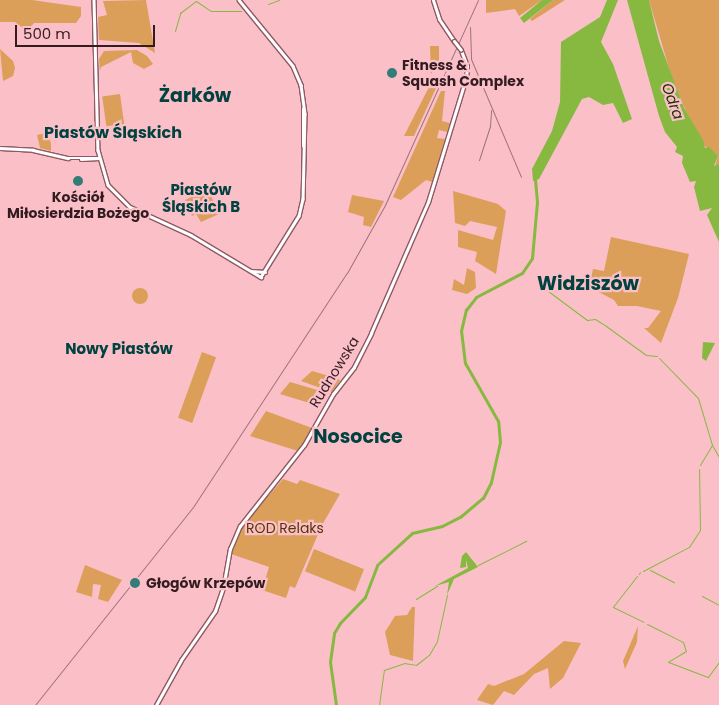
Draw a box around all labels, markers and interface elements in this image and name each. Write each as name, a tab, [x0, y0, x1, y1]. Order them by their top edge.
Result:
scale bar	[18, 15, 158, 47]
text: 500 m	[23, 23, 71, 44]
place label: Fitness & Squash Complex	[402, 57, 524, 90]
marker: Fitness & Squash Complex	[386, 67, 398, 79]
water label: Odra	[658, 80, 688, 122]
district label: Żarków	[159, 85, 231, 107]
district label: Piastów Śląskich	[44, 123, 182, 143]
marker: Kościół Miłosierdzia Bożego	[72, 175, 84, 187]
district label: Piastów Śląskich B	[162, 180, 240, 215]
place label: Kościół Miłosierdzia Bożego	[7, 189, 149, 222]
district label: Widziszów	[537, 273, 639, 295]
street label: Rudnowska	[306, 333, 362, 411]
district label: Nowy Piastów	[65, 340, 173, 358]
district label: Nosocice	[313, 426, 403, 448]
park label: ROD Relaks	[246, 520, 324, 536]
place label: Głogów Krzepów	[146, 575, 265, 591]
marker: Głogów Krzepów	[128, 576, 142, 590]

